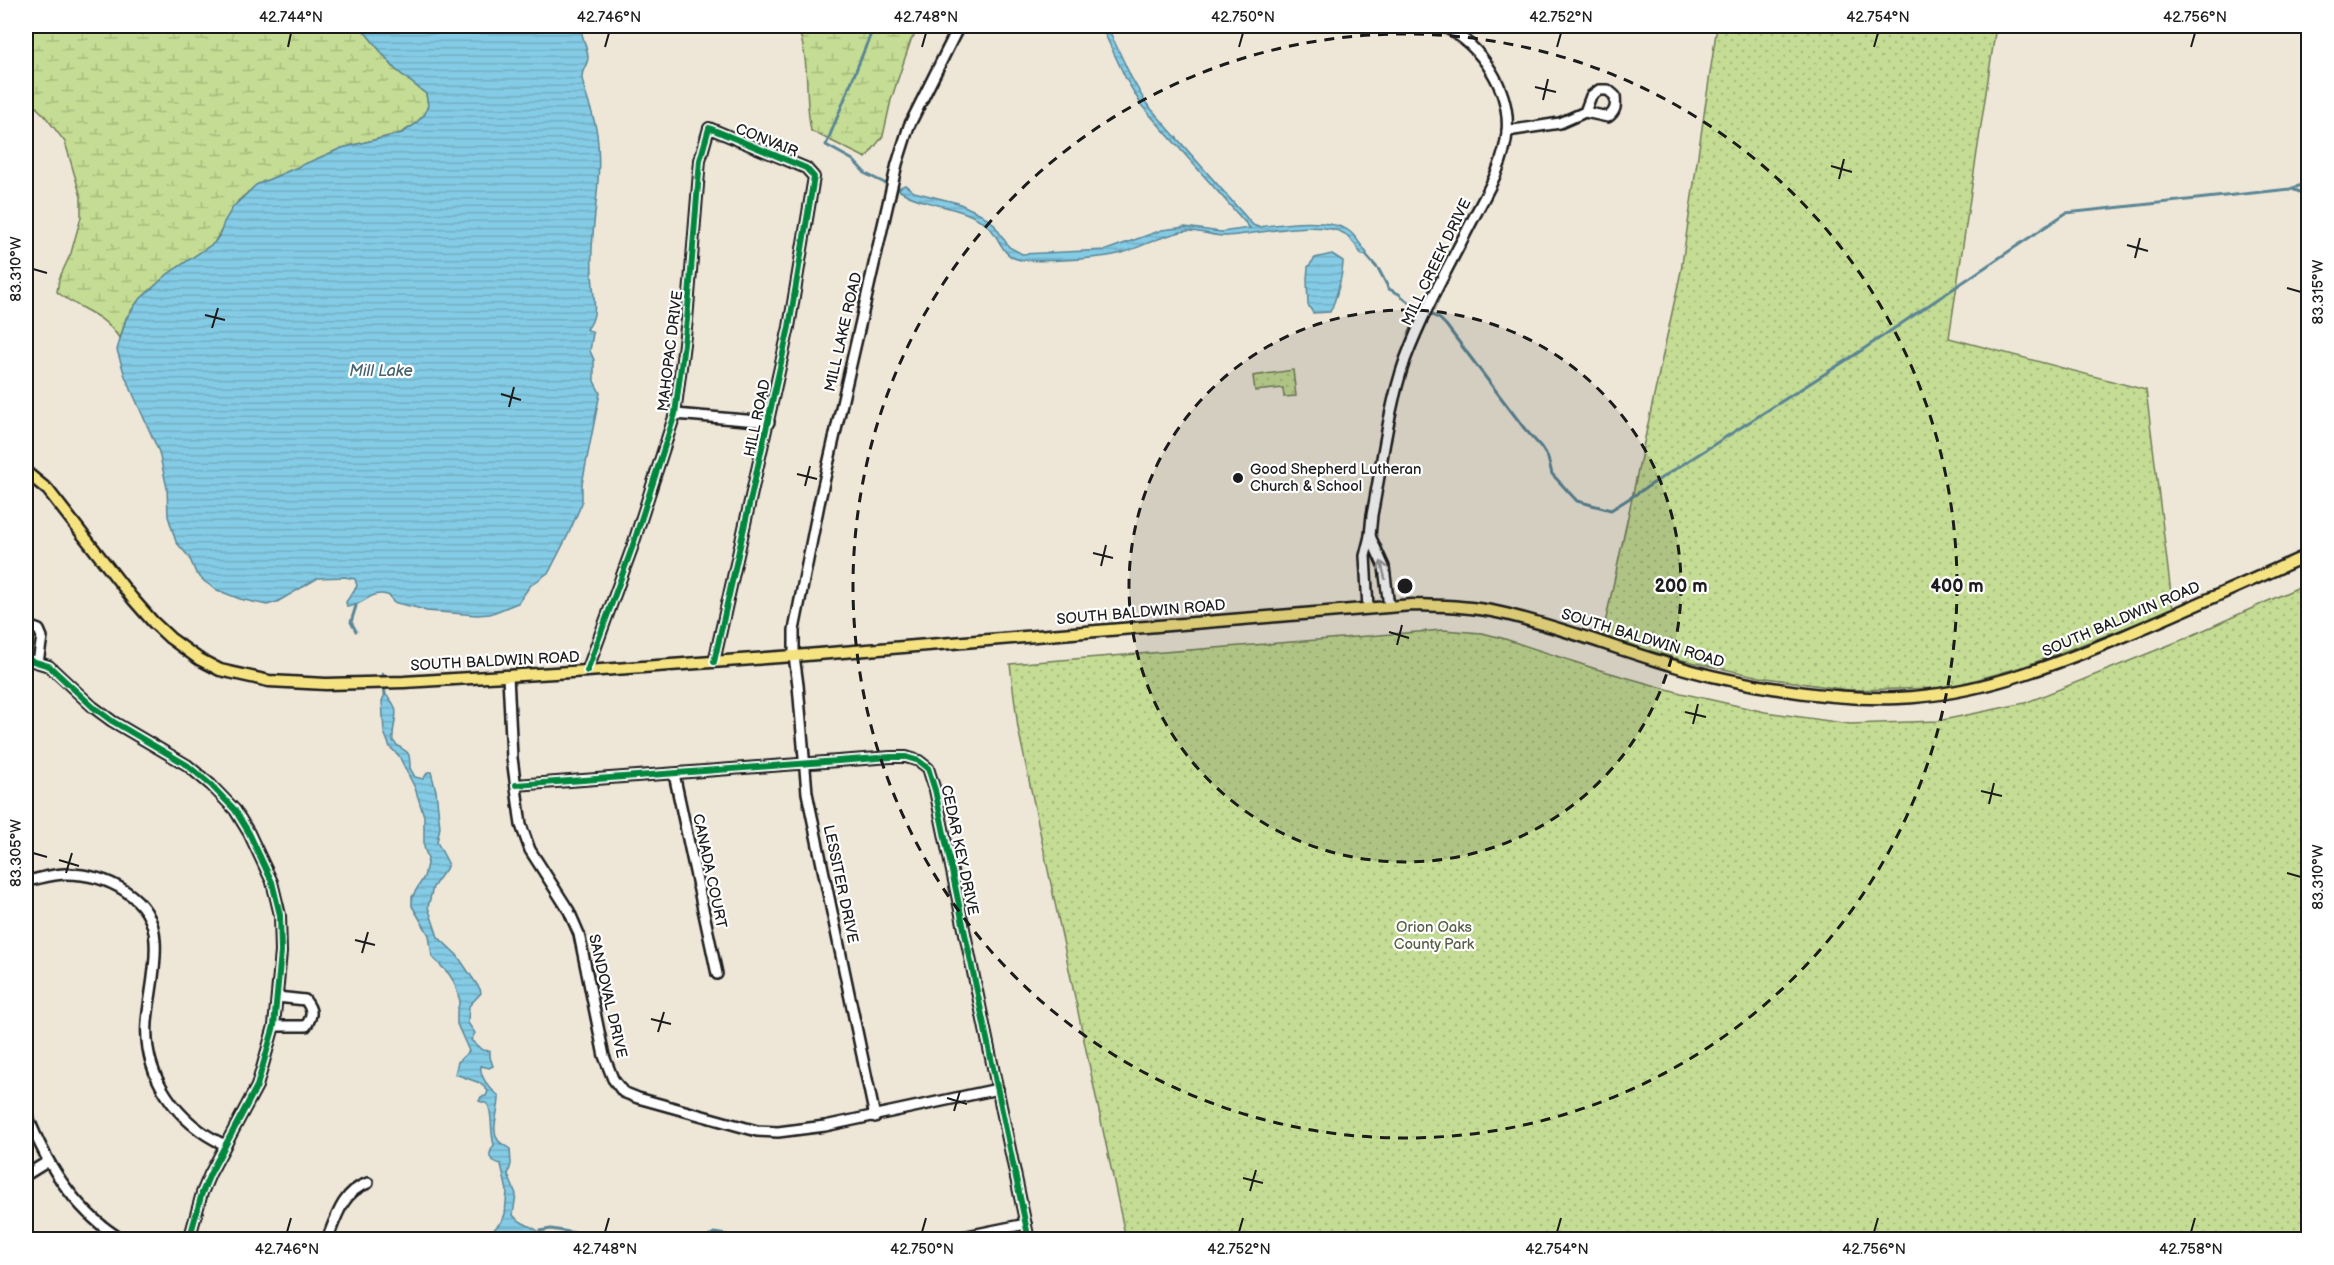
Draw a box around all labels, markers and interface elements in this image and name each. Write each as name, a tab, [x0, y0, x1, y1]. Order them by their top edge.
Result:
text: 42.744°N	[259, 8, 323, 27]
text: 42.746°N	[577, 8, 641, 27]
text: 42.748°N	[894, 8, 958, 27]
text: 42.750°N	[1211, 8, 1275, 27]
text: 42.752°N	[1529, 8, 1593, 27]
text: 42.754°N	[1846, 8, 1910, 27]
text: 42.756°N	[2163, 8, 2227, 27]
street label: CONVAIR	[733, 119, 801, 162]
street label: MILL CREEK DRIVE	[1397, 195, 1476, 329]
text: 83.310°W	[7, 236, 26, 302]
text: 83.315°W	[2309, 259, 2328, 324]
street label: MILL LAKE ROAD	[821, 270, 866, 394]
street label: MAHOPAC DRIVE	[654, 289, 687, 413]
water label: Mill Lake	[349, 362, 413, 381]
street label: HILL ROAD	[740, 378, 775, 459]
place label: Good Shepherd Lutheran Church & School	[1250, 460, 1421, 496]
marker: Good Shepherd Lutheran Church & School	[1231, 471, 1245, 485]
one-way arrow	[1377, 561, 1389, 580]
centre of rings	[1395, 576, 1415, 596]
text: 200 m	[1654, 576, 1708, 597]
text: 400 m	[1930, 576, 1984, 597]
street label: SOUTH BALDWIN ROAD	[2039, 578, 2203, 661]
street label: SOUTH BALDWIN ROAD	[1056, 596, 1226, 629]
street label: SOUTH BALDWIN ROAD	[1559, 605, 1727, 672]
street label: SOUTH BALDWIN ROAD	[410, 648, 580, 675]
street label: CEDAR KEY DRIVE	[936, 783, 983, 917]
street label: CANADA COURT	[688, 812, 731, 930]
text: 83.305°W	[7, 819, 26, 887]
street label: LESSITER DRIVE	[819, 823, 862, 945]
text: 83.310°W	[2309, 844, 2328, 910]
park label: Orion Oaks County Park	[1394, 918, 1475, 954]
street label: SANDOVAL DRIVE	[584, 932, 631, 1060]
text: 42.746°N	[255, 1240, 319, 1259]
text: 42.748°N	[573, 1240, 637, 1259]
text: 42.750°N	[890, 1240, 954, 1259]
text: 42.752°N	[1207, 1240, 1271, 1259]
text: 42.754°N	[1525, 1240, 1589, 1259]
text: 42.756°N	[1842, 1240, 1906, 1259]
text: 42.758°N	[2159, 1240, 2223, 1259]

